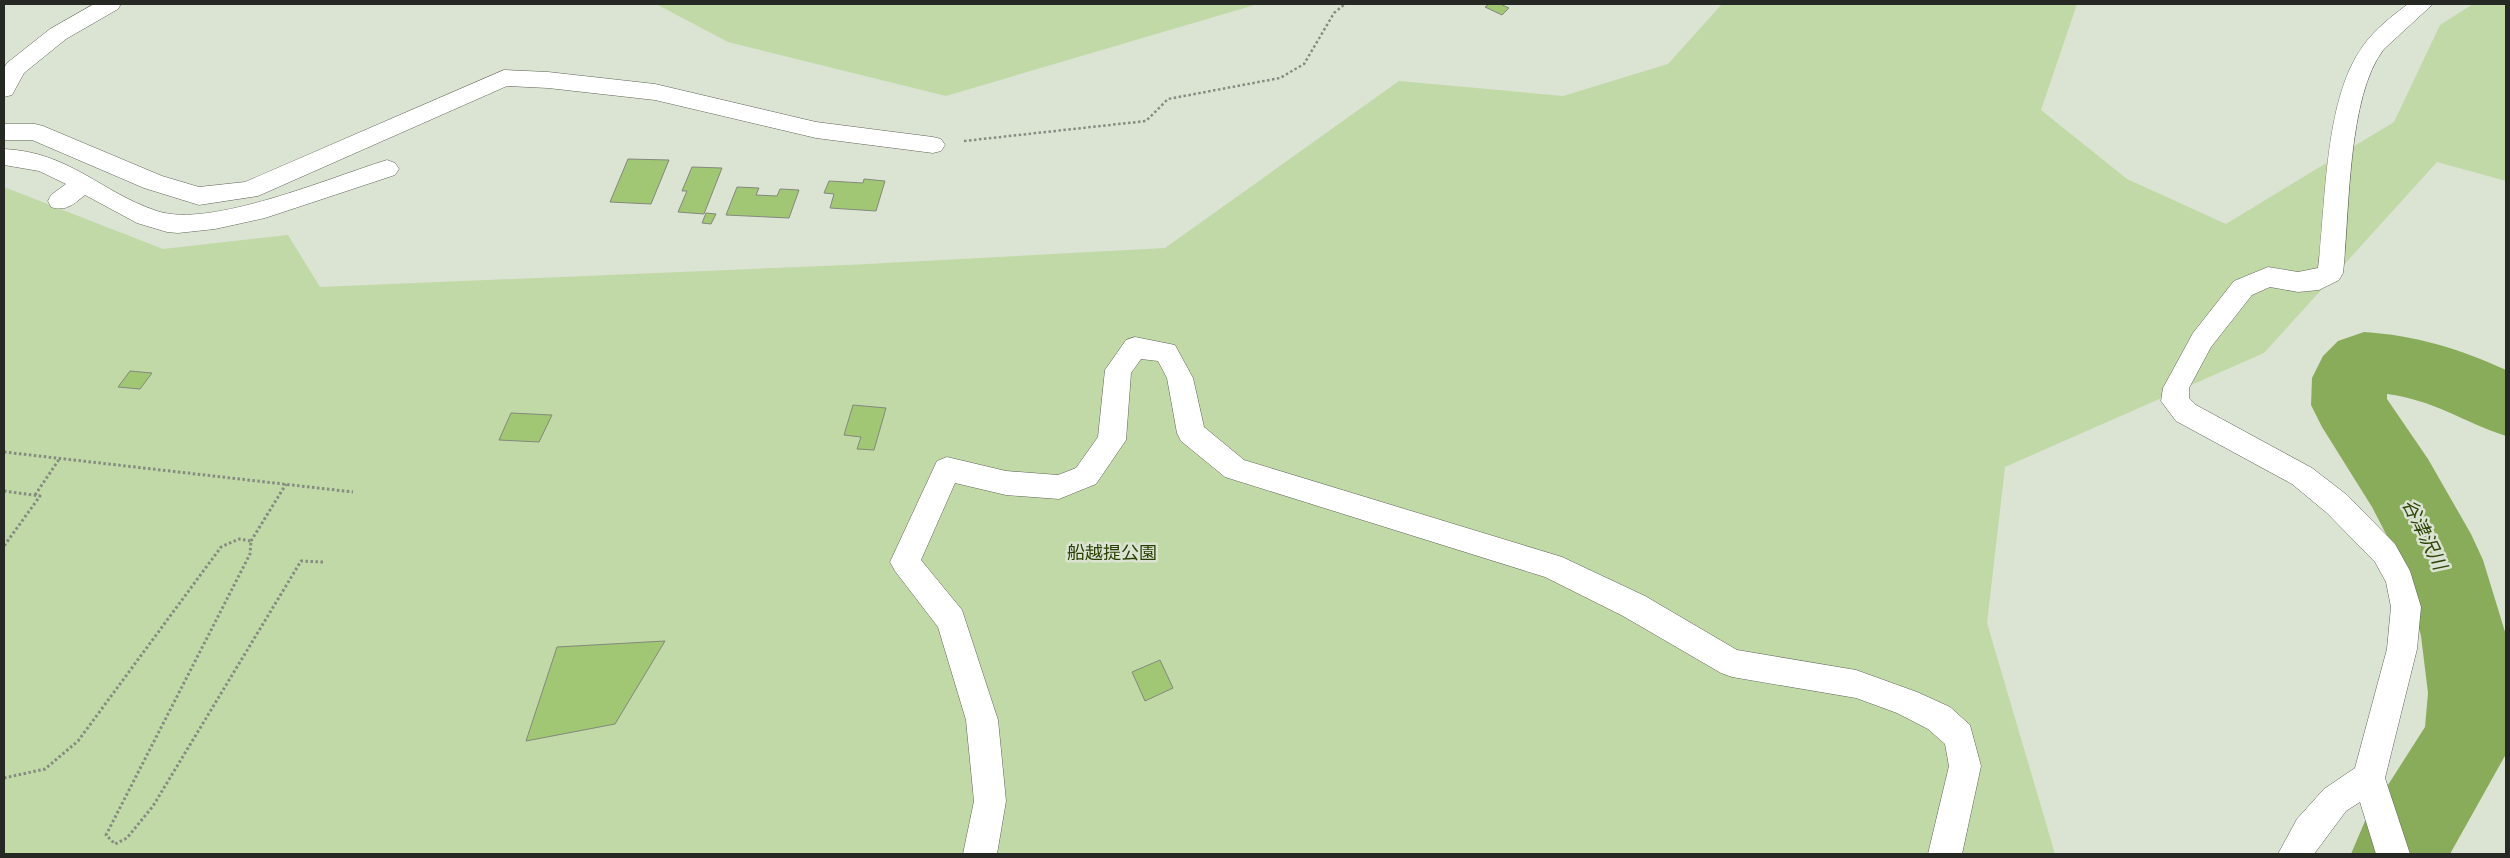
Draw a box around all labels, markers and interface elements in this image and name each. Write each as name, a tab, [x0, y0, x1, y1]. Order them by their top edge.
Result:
water label: 谷津沢川	[2398, 495, 2453, 575]
park label: 船越提公園	[1067, 541, 1157, 564]

